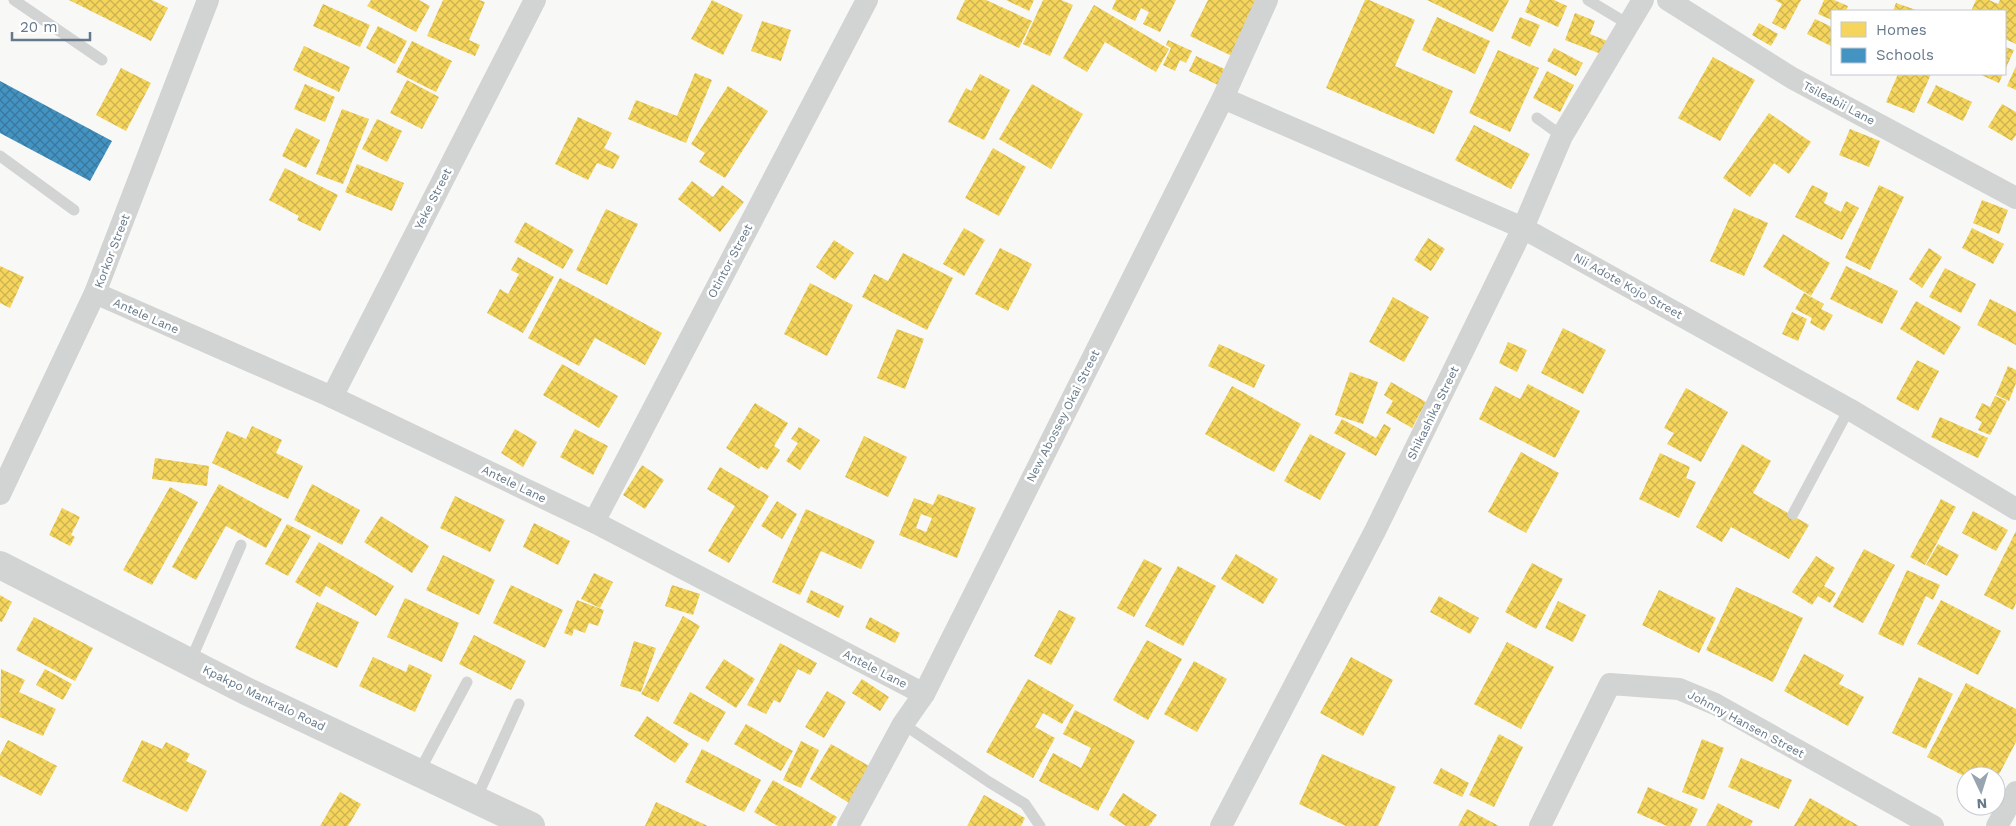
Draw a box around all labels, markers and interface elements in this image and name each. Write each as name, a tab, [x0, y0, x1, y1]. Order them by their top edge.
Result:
scale bar	[12, 10, 90, 42]
legend	[1831, 10, 2006, 75]
text: 20 m	[20, 18, 58, 36]
text: Homes	[1876, 21, 1927, 39]
text: Schools	[1876, 46, 1934, 64]
street label: Tsileabii Lane	[1801, 78, 1877, 128]
street label: Yeke Street	[412, 166, 454, 232]
street label: Korkor Street	[91, 212, 133, 290]
street label: Otintor Street	[705, 222, 755, 300]
street label: Nii Adote Kojo Street	[1571, 250, 1685, 322]
street label: Antele Lane	[111, 295, 181, 337]
street label: New Abossey Okai Street	[1023, 348, 1103, 484]
street label: Shikashika Street	[1404, 364, 1462, 462]
street label: Antele Lane	[479, 462, 549, 506]
street label: Antele Lane	[841, 647, 910, 691]
street label: Kpakpo Mankralo Road	[200, 662, 328, 734]
street label: Johnny Hansen Street	[1685, 687, 1807, 761]
north arrow	[1956, 766, 2006, 816]
text: N	[1976, 796, 1988, 812]

